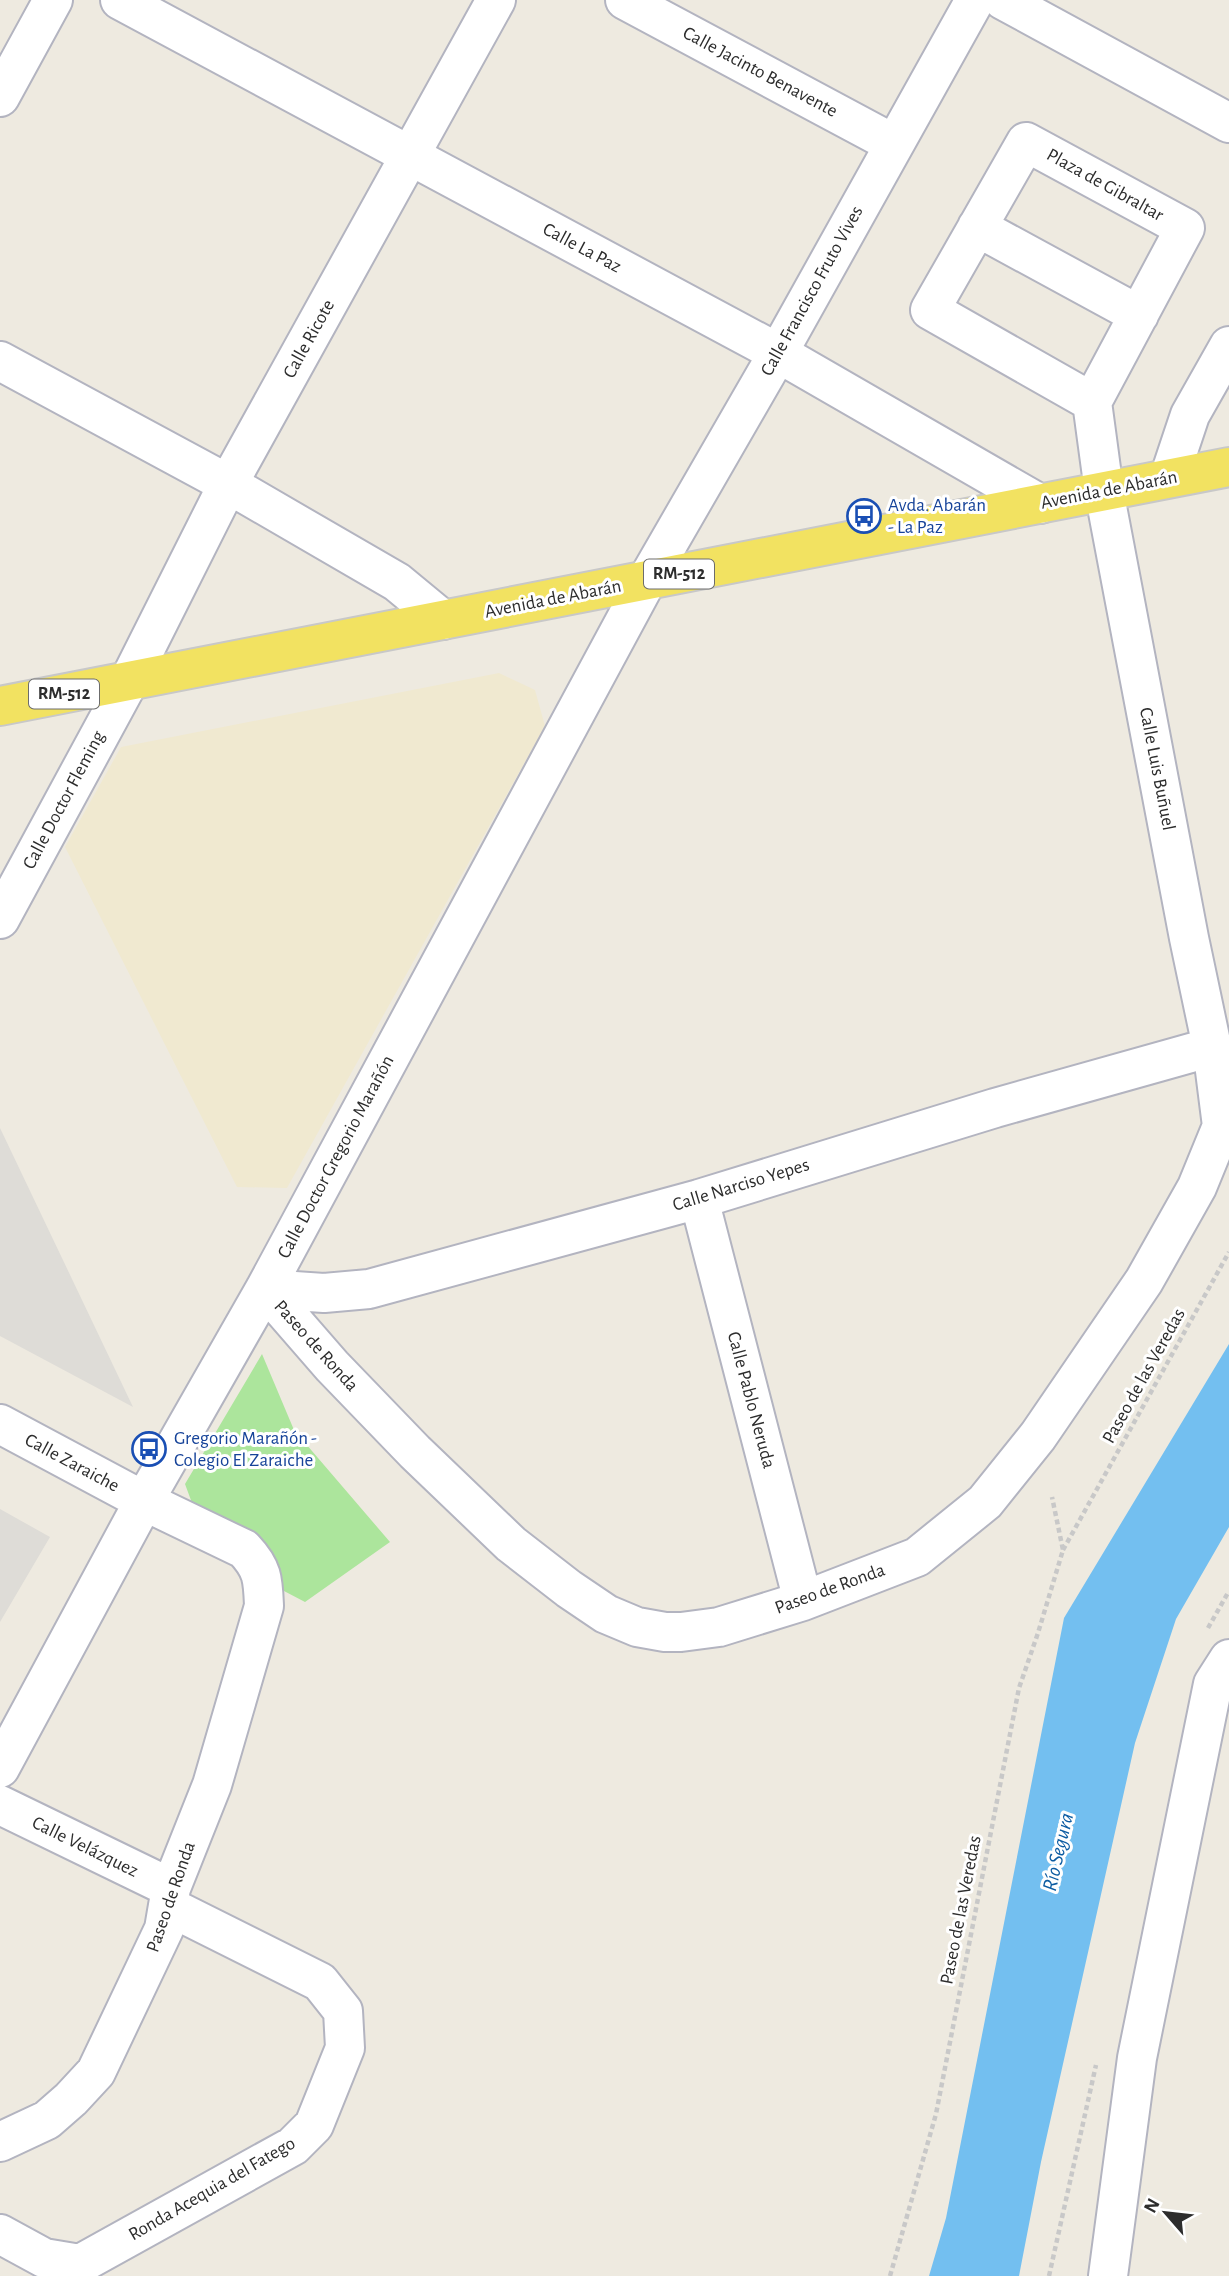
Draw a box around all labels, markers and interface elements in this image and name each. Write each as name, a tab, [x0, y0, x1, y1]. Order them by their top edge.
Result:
street label: Calle Jacinto Benavente	[680, 23, 840, 121]
street label: Plaza de Gibraltar	[1043, 145, 1167, 225]
street label: Calle Francisco Fruto Vives	[757, 203, 867, 379]
street label: Calle La Paz	[540, 219, 624, 277]
street label: Calle Ricote	[280, 297, 338, 381]
street label: Avenida de Abarán	[1039, 467, 1179, 513]
place label: Avda. Abarán - La Paz	[888, 496, 986, 537]
bus stop icon: Avda. Abarán - La Paz	[845, 497, 883, 535]
road number: RM-512	[644, 560, 714, 588]
street label: Avenida de Abarán	[483, 576, 623, 622]
road number: RM-512	[29, 680, 99, 708]
street label: Calle Luis Buñuel	[1136, 706, 1178, 832]
street label: Calle Doctor Fleming	[20, 727, 109, 872]
street label: Calle Doctor Gregorio Marañón	[274, 1052, 398, 1262]
street label: Calle Narciso Yepes	[670, 1155, 812, 1215]
street label: Paseo de Ronda	[270, 1297, 362, 1395]
street label: Paseo de las Veredas	[1099, 1305, 1189, 1447]
street label: Calle Pablo Neruda	[724, 1330, 778, 1471]
place label: Gregorio Marañón - Colegio El Zaraiche	[174, 1429, 317, 1470]
street label: Calle Zaraiche	[22, 1430, 122, 1496]
bus stop icon: Gregorio Marañón - Colegio El Zaraiche	[130, 1430, 168, 1468]
street label: Paseo de Ronda	[772, 1560, 888, 1618]
water label: Río Segura	[1039, 1811, 1077, 1893]
street label: Calle Velázquez	[29, 1813, 141, 1881]
street label: Paseo de las Veredas	[937, 1834, 985, 1986]
street label: Paseo de Ronda	[143, 1839, 199, 1955]
street label: Ronda Acequia del Fatego	[125, 2134, 299, 2244]
north arrow	[1131, 2178, 1201, 2248]
text: N	[1141, 2195, 1164, 2216]

